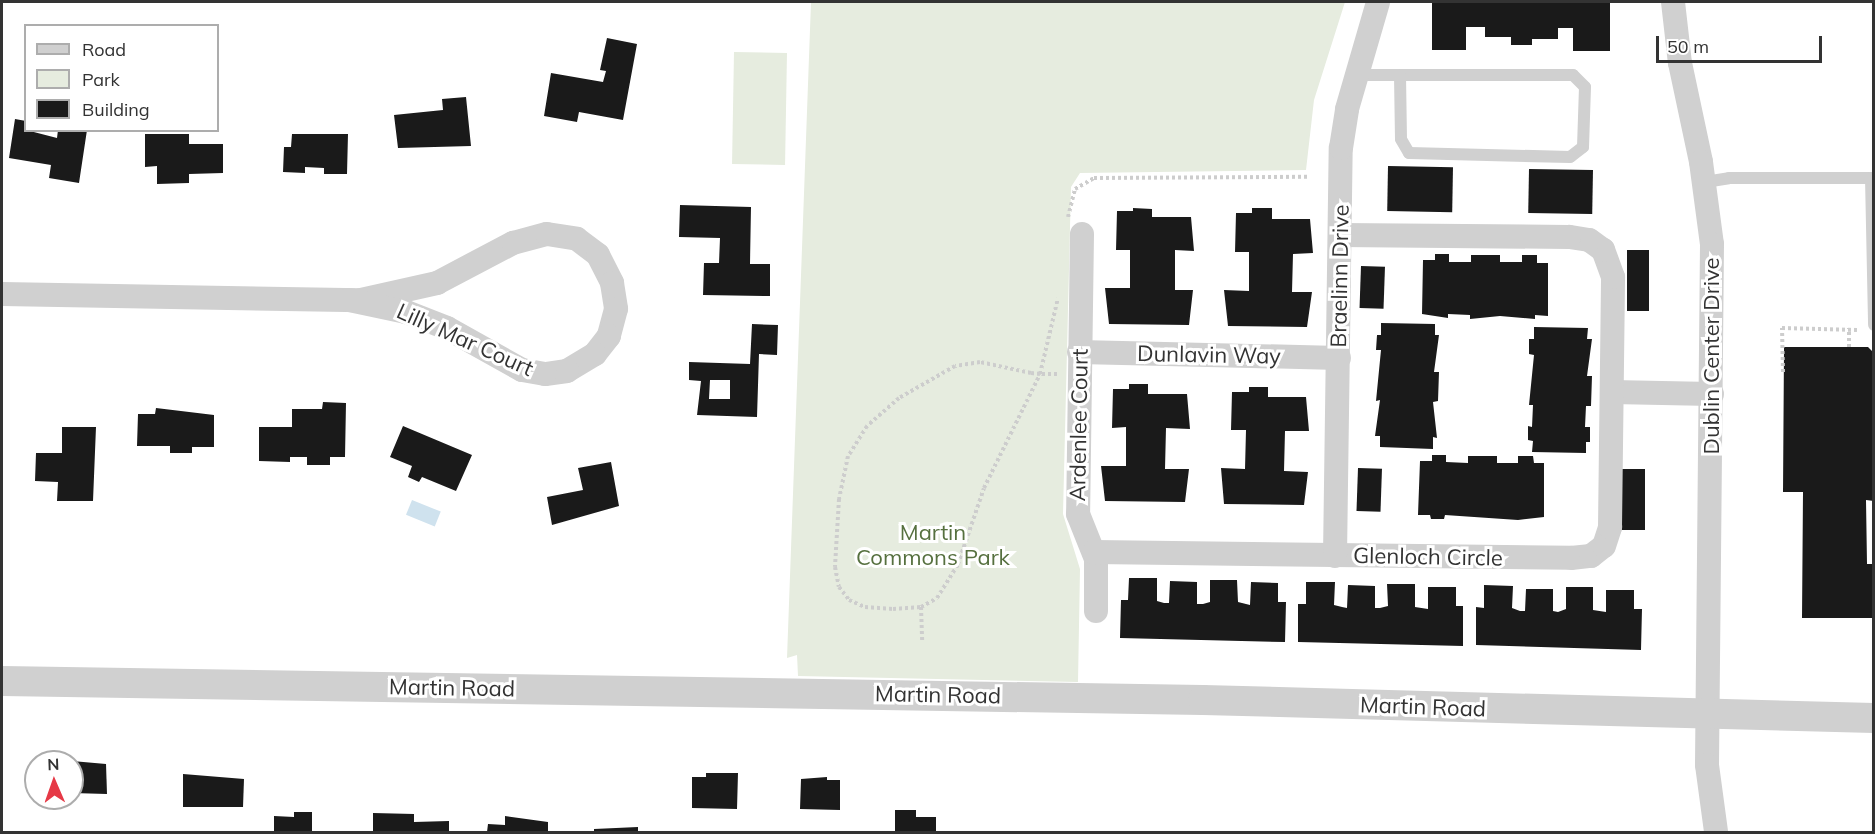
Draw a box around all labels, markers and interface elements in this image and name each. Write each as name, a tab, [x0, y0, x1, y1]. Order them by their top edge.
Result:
legend	[24, 24, 219, 132]
scale bar	[1659, 24, 1826, 62]
text: 50 m	[1667, 35, 1709, 58]
text: Road	[82, 38, 126, 61]
text: Park	[82, 68, 120, 91]
text: Building	[82, 98, 150, 121]
street label: Braelinn Drive	[1326, 204, 1354, 348]
street label: Dublin Center Drive	[1699, 257, 1725, 455]
street label: Lilly Mar Court	[393, 298, 537, 382]
street label: Dunlavin Way	[1137, 341, 1281, 369]
street label: Ardenlee Court	[1064, 348, 1094, 502]
park label: Martin Commons Park	[856, 519, 1010, 570]
street label: Glenloch Circle	[1353, 542, 1503, 572]
street label: Martin Road	[389, 674, 515, 702]
street label: Martin Road	[875, 681, 1001, 709]
street label: Martin Road	[1360, 692, 1486, 722]
north arrow	[24, 750, 84, 810]
text: N	[47, 754, 60, 774]

